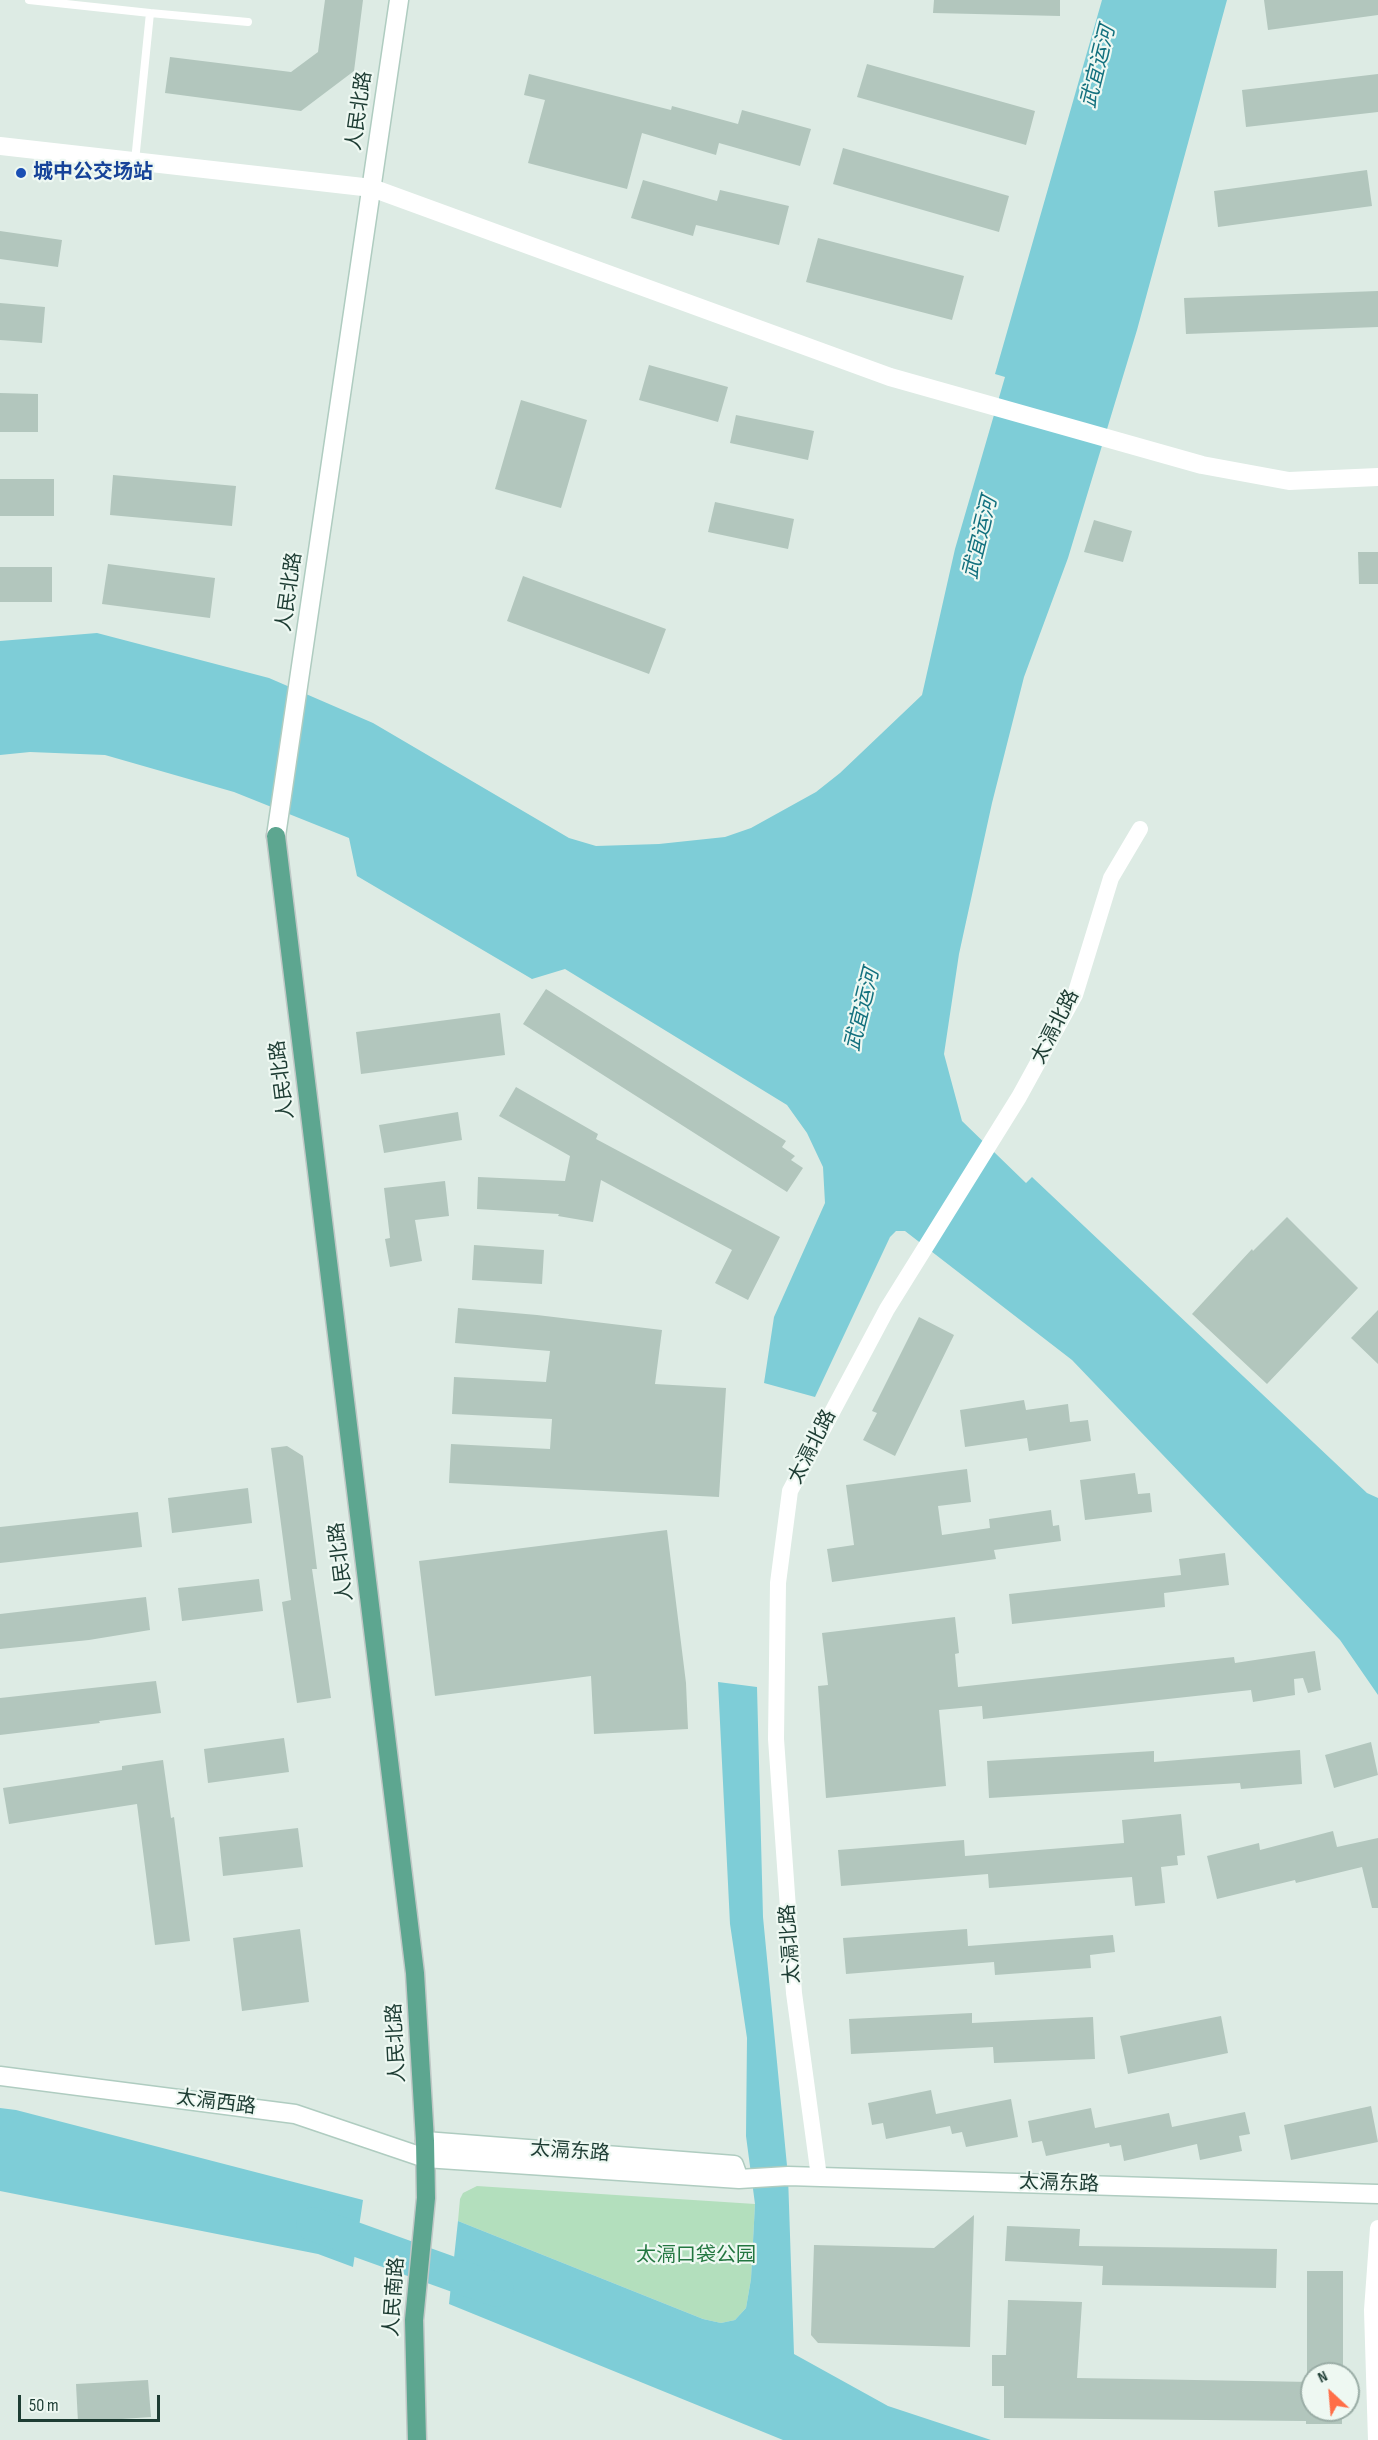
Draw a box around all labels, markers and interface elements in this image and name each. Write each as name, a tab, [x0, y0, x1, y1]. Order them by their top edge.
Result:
water label: 武宜运河	[1077, 23, 1121, 111]
street label: 人民北路	[343, 70, 377, 152]
place label: 城中公交场站	[33, 161, 153, 185]
marker: 城中公交场站	[14, 166, 28, 180]
water label: 武宜运河	[959, 494, 1003, 582]
street label: 人民北路	[273, 551, 307, 633]
water label: 武宜运河	[841, 966, 885, 1054]
street label: 太滆北路	[1027, 986, 1085, 1068]
street label: 人民北路	[266, 1039, 300, 1121]
street label: 太滆北路	[784, 1406, 842, 1488]
street label: 人民北路	[325, 1521, 359, 1603]
street label: 太滆北路	[776, 1903, 806, 1985]
street label: 人民北路	[383, 2002, 411, 2084]
street label: 太滆西路	[175, 2086, 257, 2120]
street label: 太滆东路	[529, 2137, 611, 2167]
street label: 太滆东路	[1019, 2171, 1099, 2197]
park label: 太滆口袋公园	[636, 2244, 756, 2268]
street label: 人民南路	[380, 2256, 410, 2338]
north arrow	[1300, 2362, 1360, 2422]
text: N	[1315, 2367, 1331, 2388]
scale bar	[21, 2383, 164, 2421]
text: 50 m	[29, 2395, 59, 2416]

